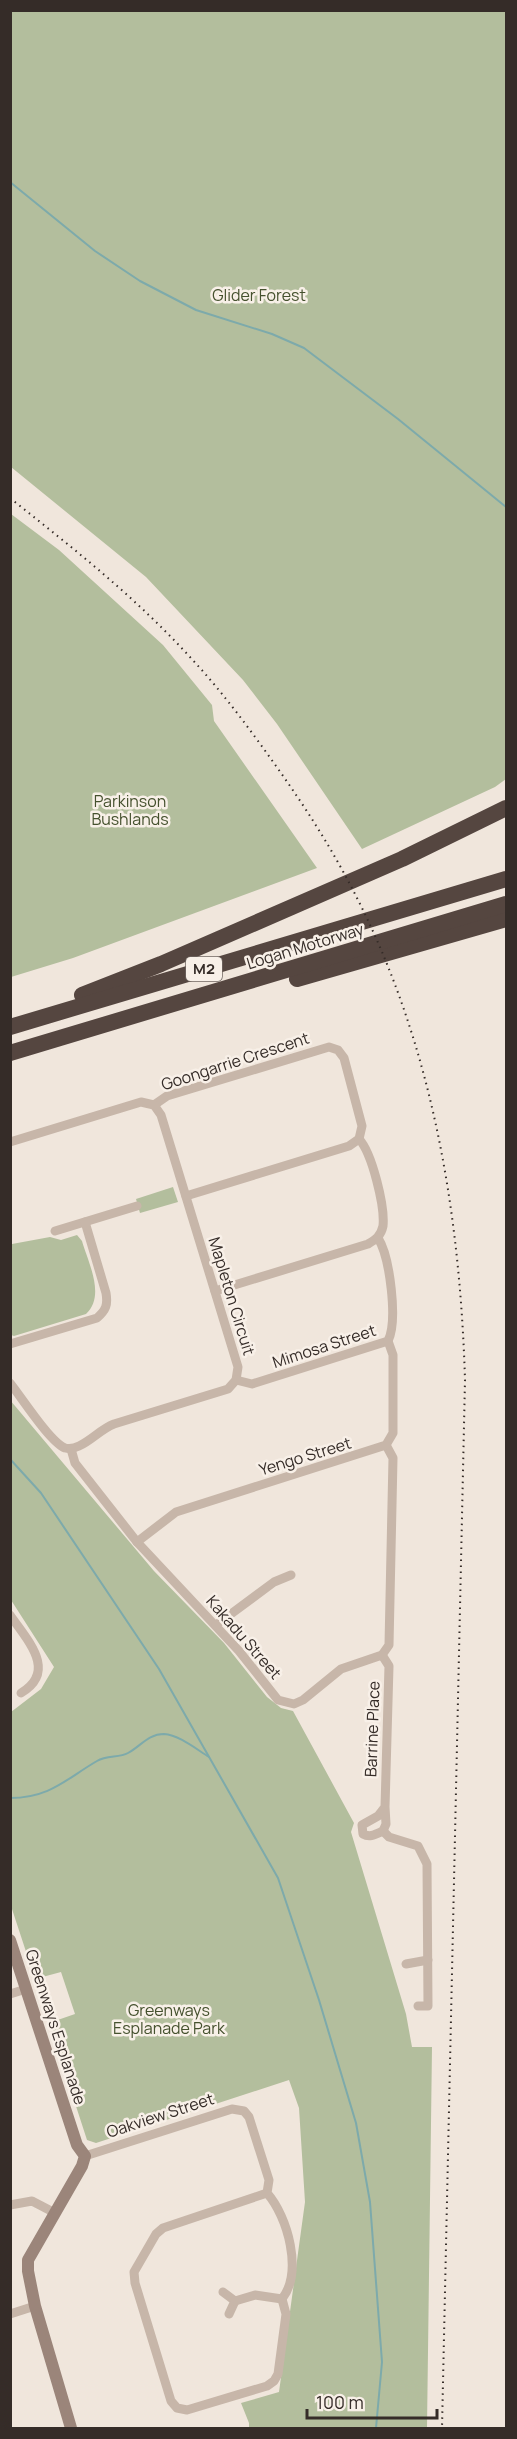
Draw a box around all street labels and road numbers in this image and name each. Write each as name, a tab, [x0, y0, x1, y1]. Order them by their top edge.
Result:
street label: Logan Motorway	[244, 918, 367, 974]
road number: M2	[186, 957, 222, 981]
street label: Goongarrie Crescent	[158, 1027, 312, 1095]
street label: Mapleton Circuit	[204, 1234, 260, 1358]
street label: Mimosa Street	[269, 1319, 379, 1373]
street label: Yengo Street	[256, 1432, 354, 1480]
street label: Kakadu Street	[201, 1590, 287, 1684]
street label: Barrine Place	[359, 1681, 385, 1777]
street label: Greenways Esplanade	[21, 1947, 91, 2107]
street label: Oakview Street	[103, 2087, 217, 2143]

